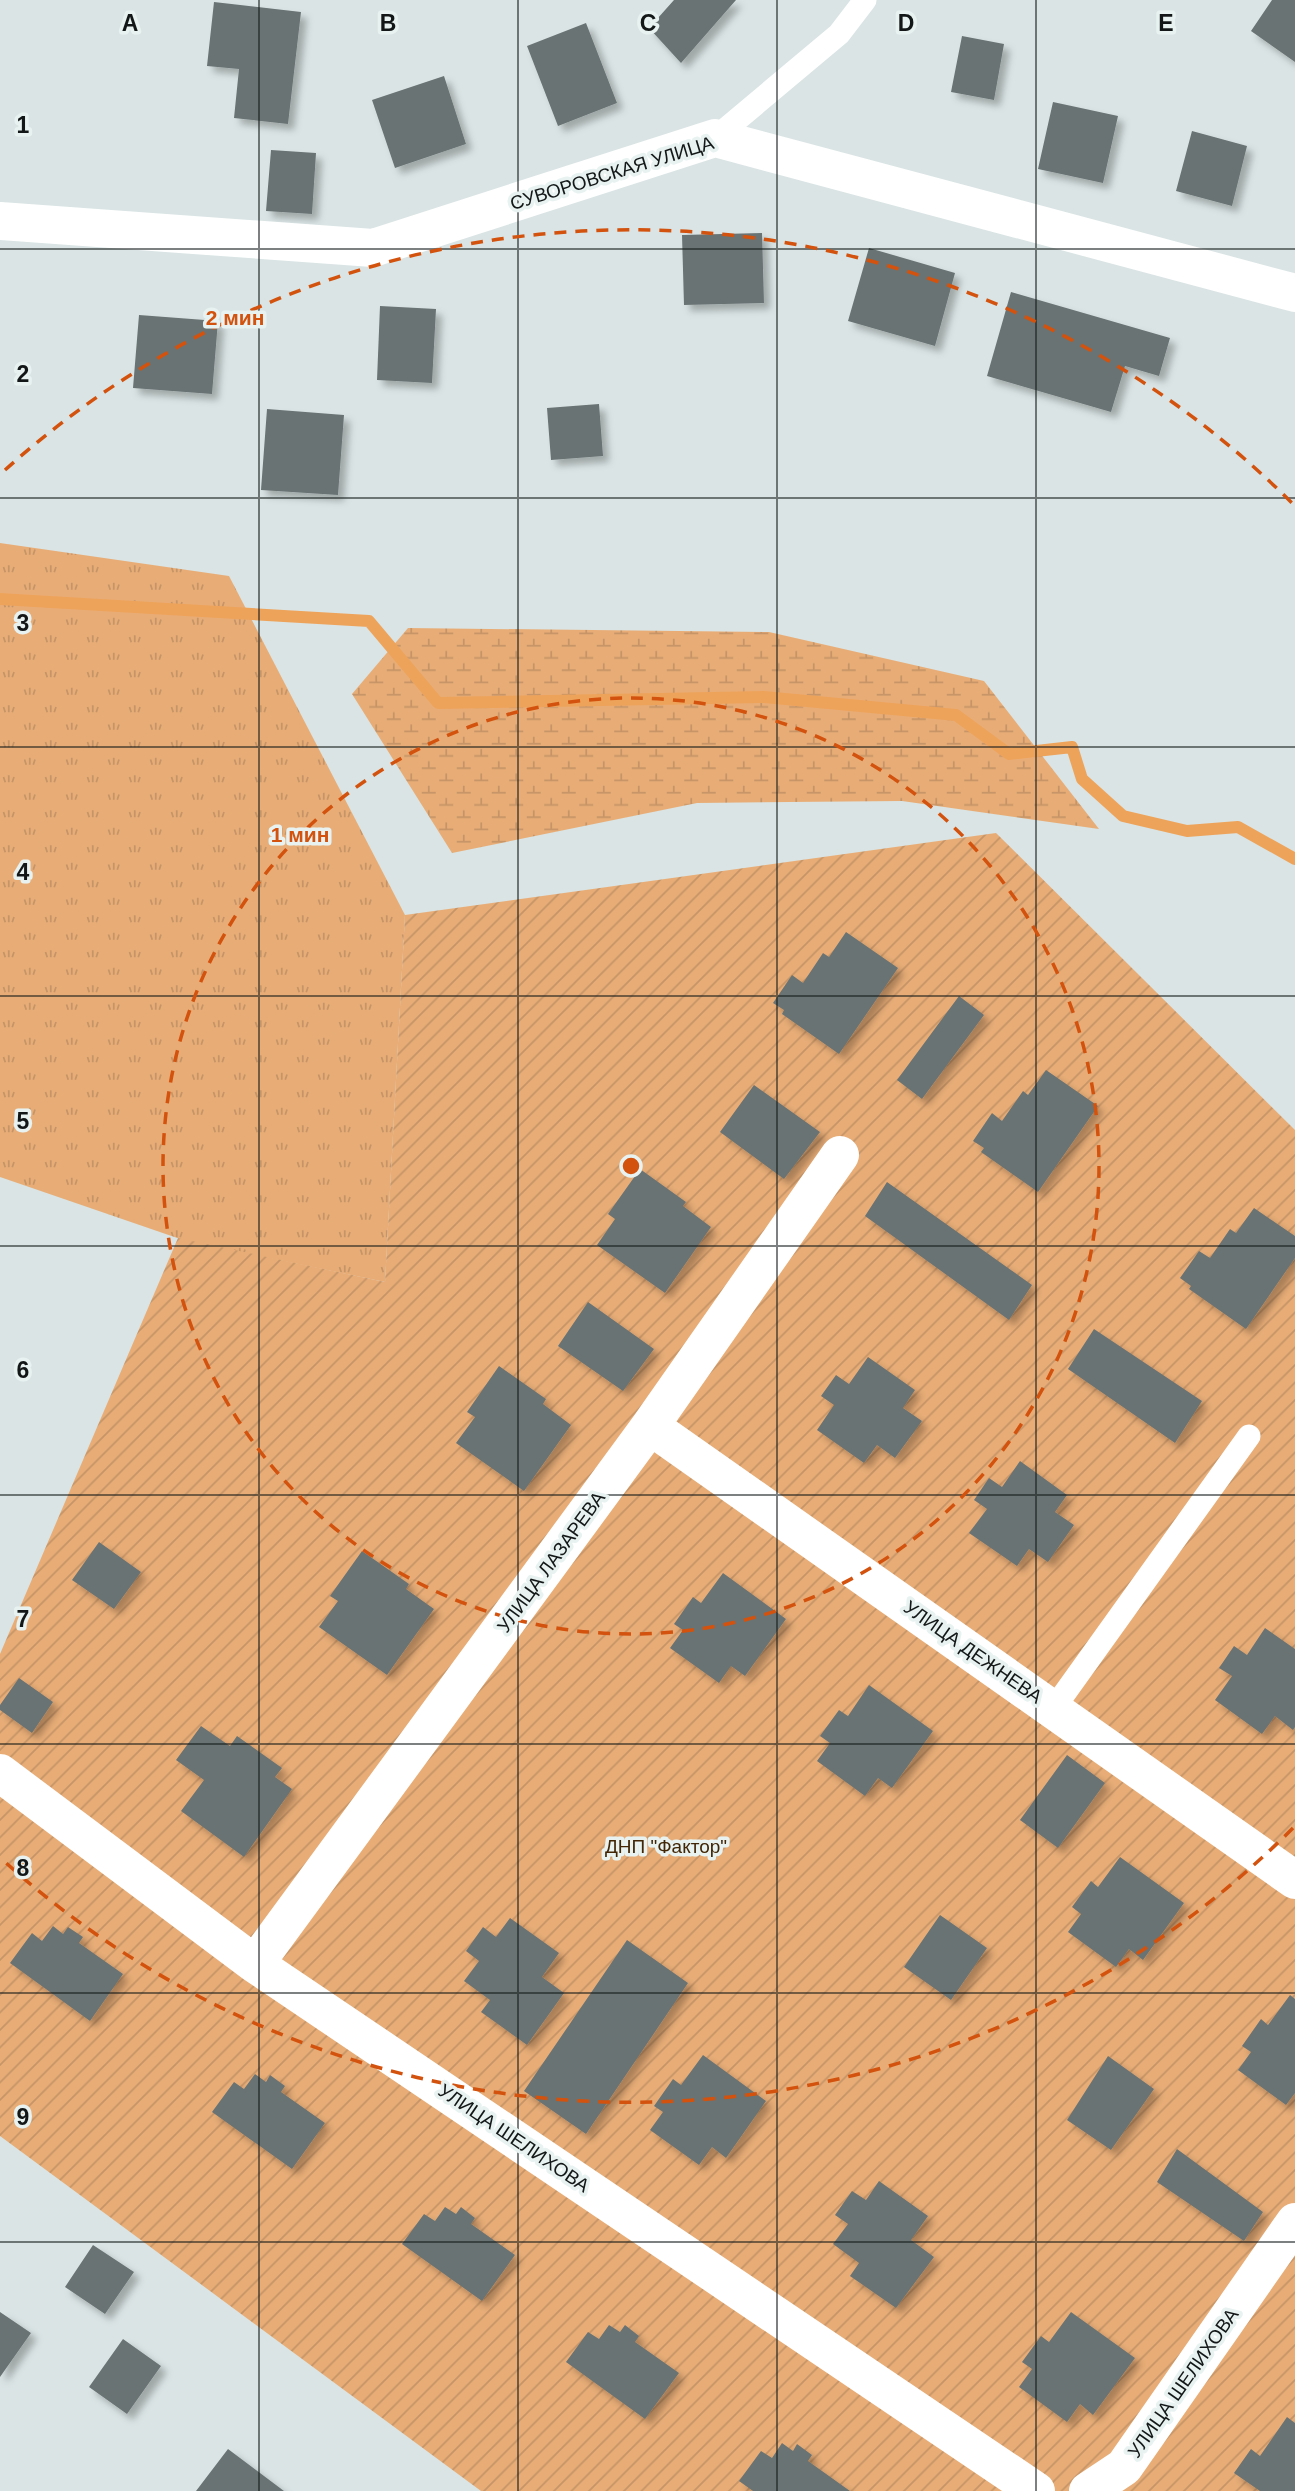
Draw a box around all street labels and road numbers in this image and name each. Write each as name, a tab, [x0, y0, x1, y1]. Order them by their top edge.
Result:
street label: СУВОРОВСКАЯ УЛИЦА	[508, 132, 717, 214]
street label: УЛИЦА ЛАЗАРЕВА	[493, 1487, 609, 1636]
street label: УЛИЦА ДЕЖНЕВА	[900, 1596, 1046, 1708]
street label: УЛИЦА ШЕЛИХОВА	[435, 2080, 594, 2196]
street label: УЛИЦА ШЕЛИХОВА	[1124, 2304, 1243, 2462]

